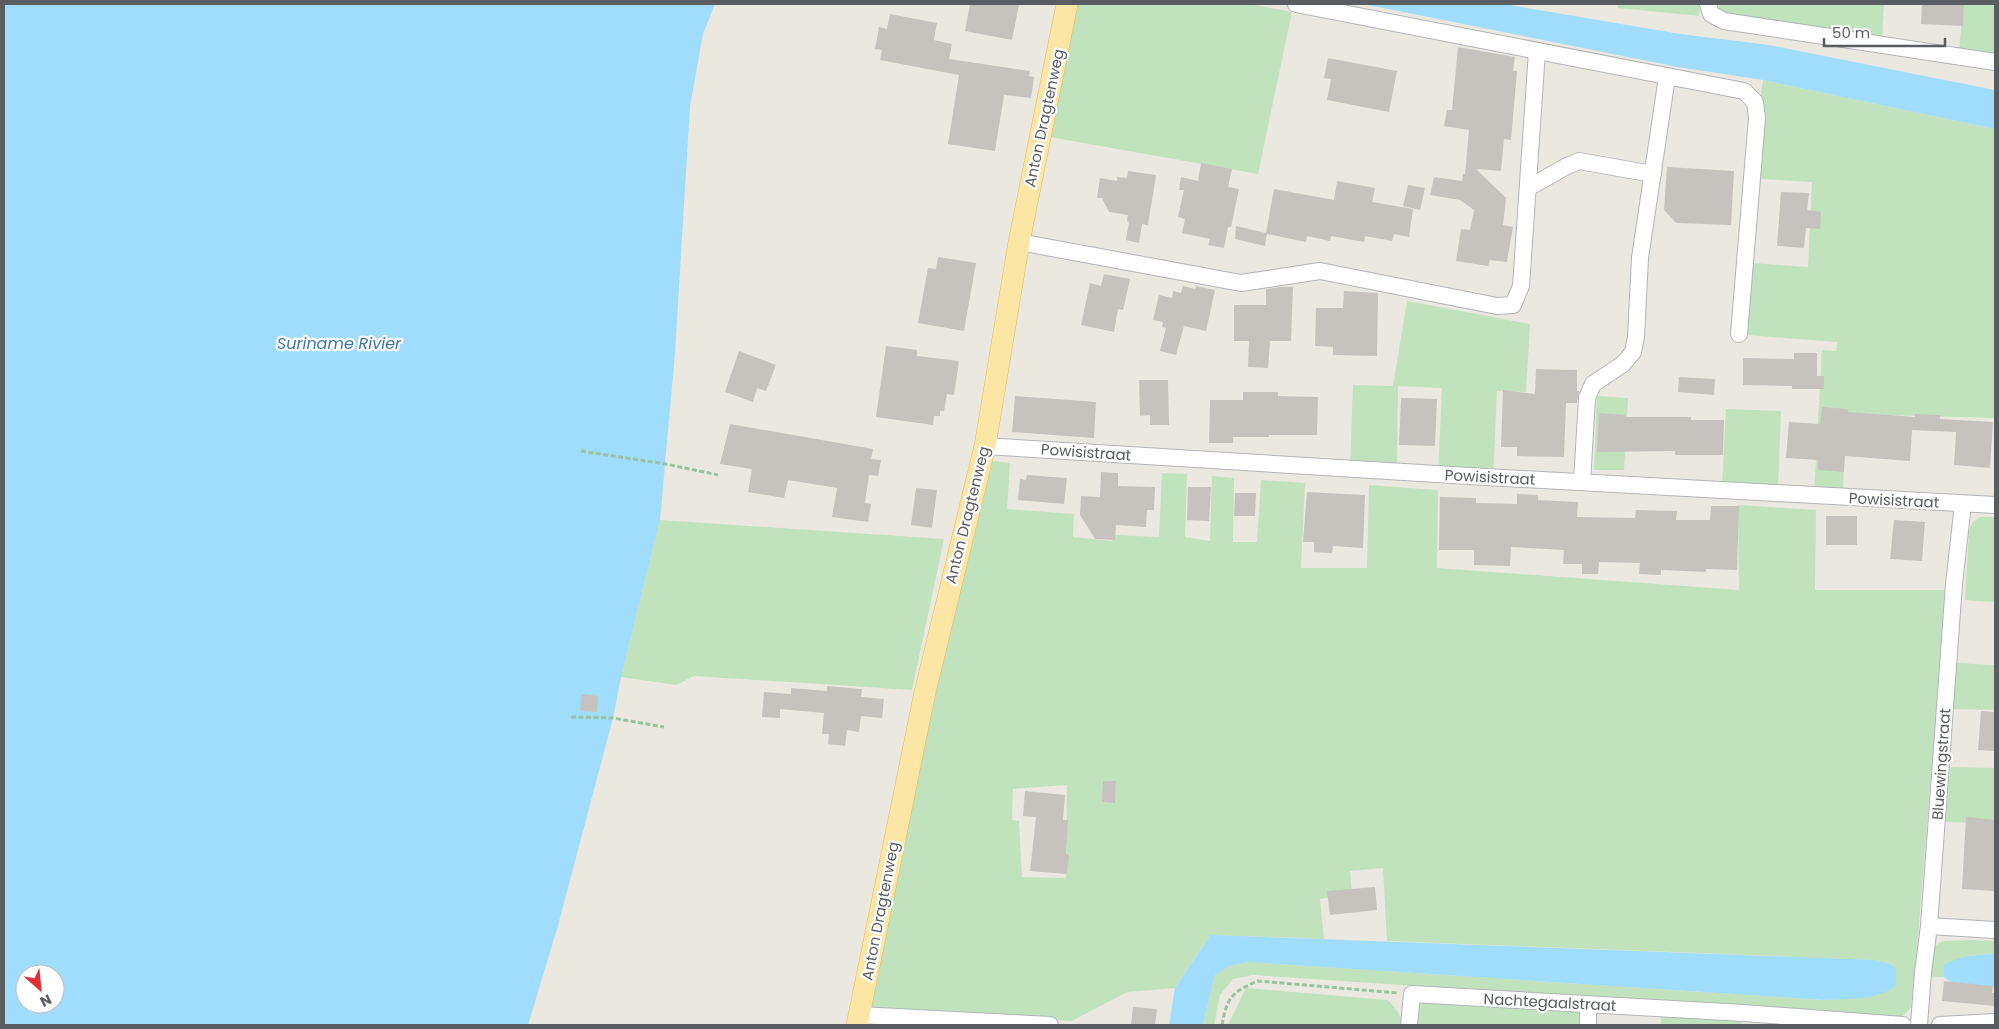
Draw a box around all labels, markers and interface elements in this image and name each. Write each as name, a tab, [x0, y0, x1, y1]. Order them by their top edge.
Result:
scale bar	[1824, 15, 1945, 47]
text: 50 m	[1832, 22, 1870, 43]
street label: Anton Dragtenweg	[1019, 47, 1069, 189]
water label: Suriname Rivier	[277, 332, 402, 355]
street label: Powisistraat	[1040, 438, 1132, 466]
street label: Anton Dragtenweg	[940, 444, 994, 586]
street label: Powisistraat	[1444, 464, 1536, 490]
street label: Powisistraat	[1848, 487, 1940, 513]
street label: Bluewingstraat	[1927, 707, 1955, 821]
street label: Anton Dragtenweg	[856, 840, 904, 982]
north arrow	[15, 964, 65, 1014]
street label: Nachtegaalstraat	[1483, 988, 1617, 1016]
text: N	[37, 989, 55, 1012]

